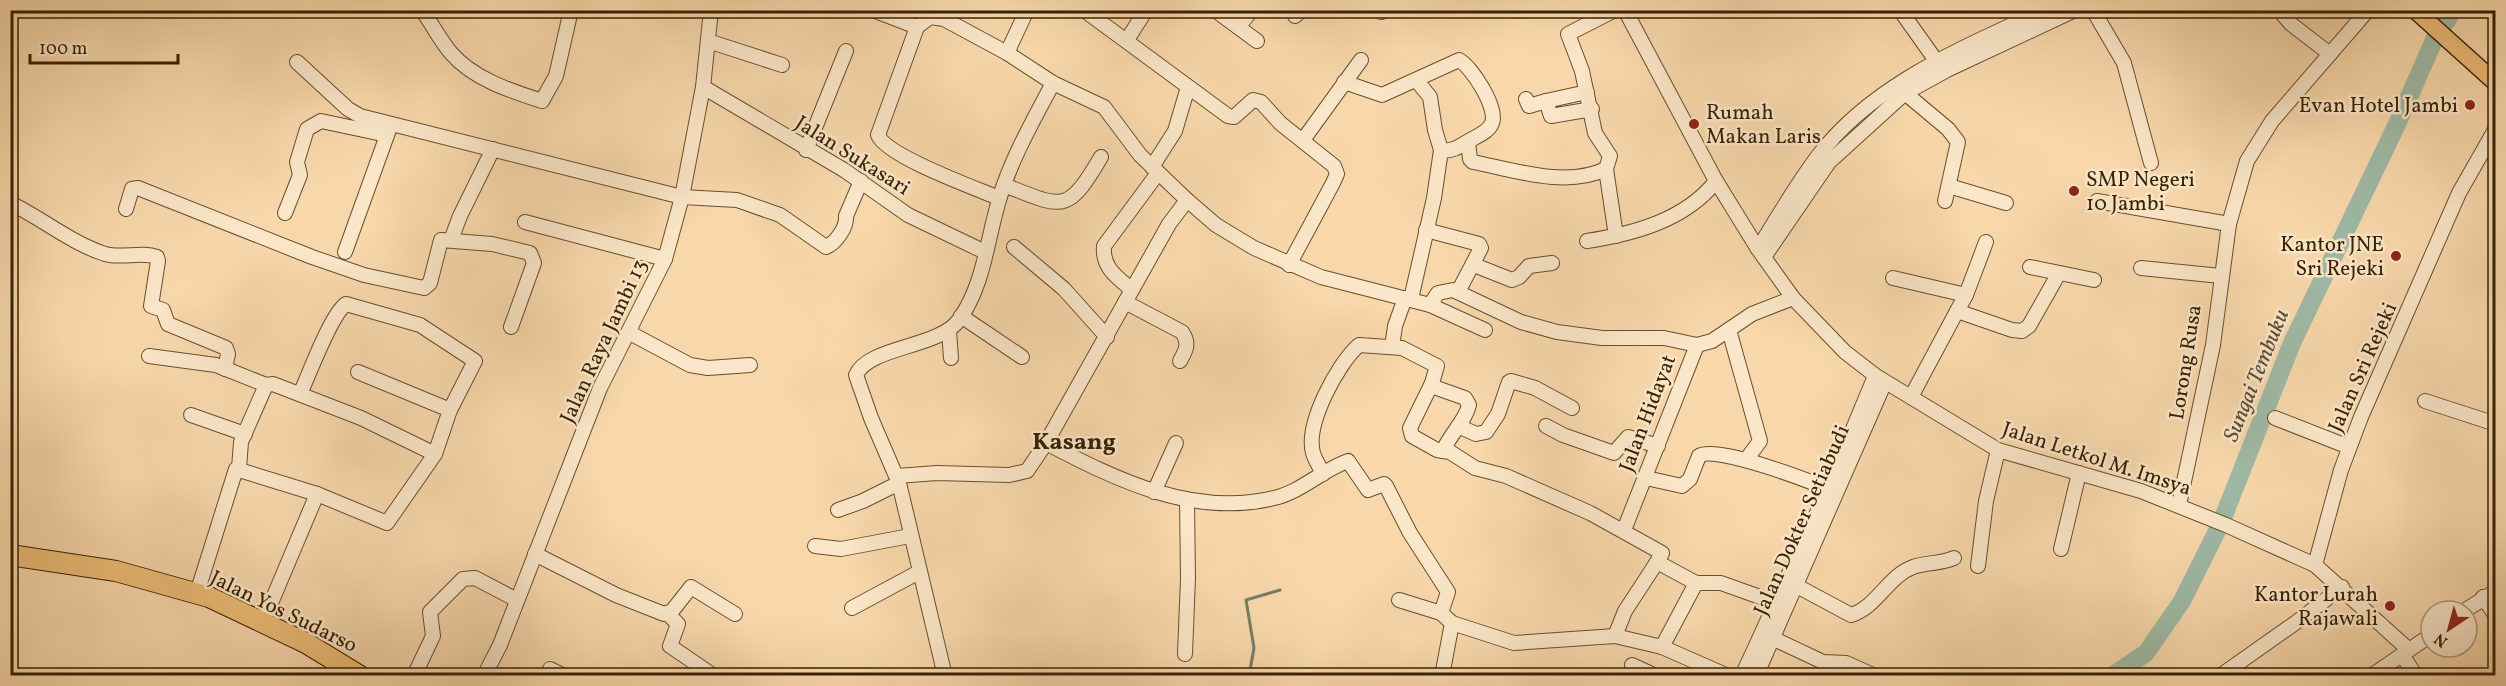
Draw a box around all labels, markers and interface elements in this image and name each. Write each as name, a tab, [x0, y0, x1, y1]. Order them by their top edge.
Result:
scale bar	[30, 27, 178, 65]
text: 100 m	[39, 37, 88, 62]
place label: Evan Hotel Jambi	[2299, 92, 2458, 121]
marker: Evan Hotel Jambi	[2463, 98, 2477, 112]
place label: Rumah Makan Laris	[1706, 99, 1821, 152]
street label: Jalan Sukasari	[789, 109, 915, 203]
marker: Rumah Makan Laris	[1687, 117, 1701, 131]
place label: SMP Negeri 10 Jambi	[2086, 166, 2195, 219]
marker: SMP Negeri 10 Jambi	[2067, 184, 2081, 198]
place label: Kantor JNE Sri Rejeki	[2280, 231, 2384, 284]
marker: Kantor JNE Sri Rejeki	[2389, 249, 2403, 263]
street label: Jalan Raya Jambi 13	[554, 255, 655, 428]
street label: Jalan Sri Rejeki	[2322, 298, 2405, 437]
street label: Lorong Rusa	[2163, 303, 2210, 422]
water label: Sungai Tembuku	[2217, 305, 2298, 447]
street label: Jalan Hidayat	[1613, 351, 1684, 476]
street label: Jalan Letkol M. Imsya	[1998, 415, 2195, 504]
street label: Jalan Dokter Setiabudi	[1747, 421, 1857, 621]
district label: Kasang	[1032, 426, 1116, 460]
street label: Jalan Yos Sudarso	[205, 564, 362, 661]
place label: Kantor Lurah Rajawali	[2254, 581, 2378, 634]
marker: Kantor Lurah Rajawali	[2383, 599, 2397, 613]
north arrow	[2419, 599, 2479, 659]
text: N	[2430, 627, 2453, 652]

